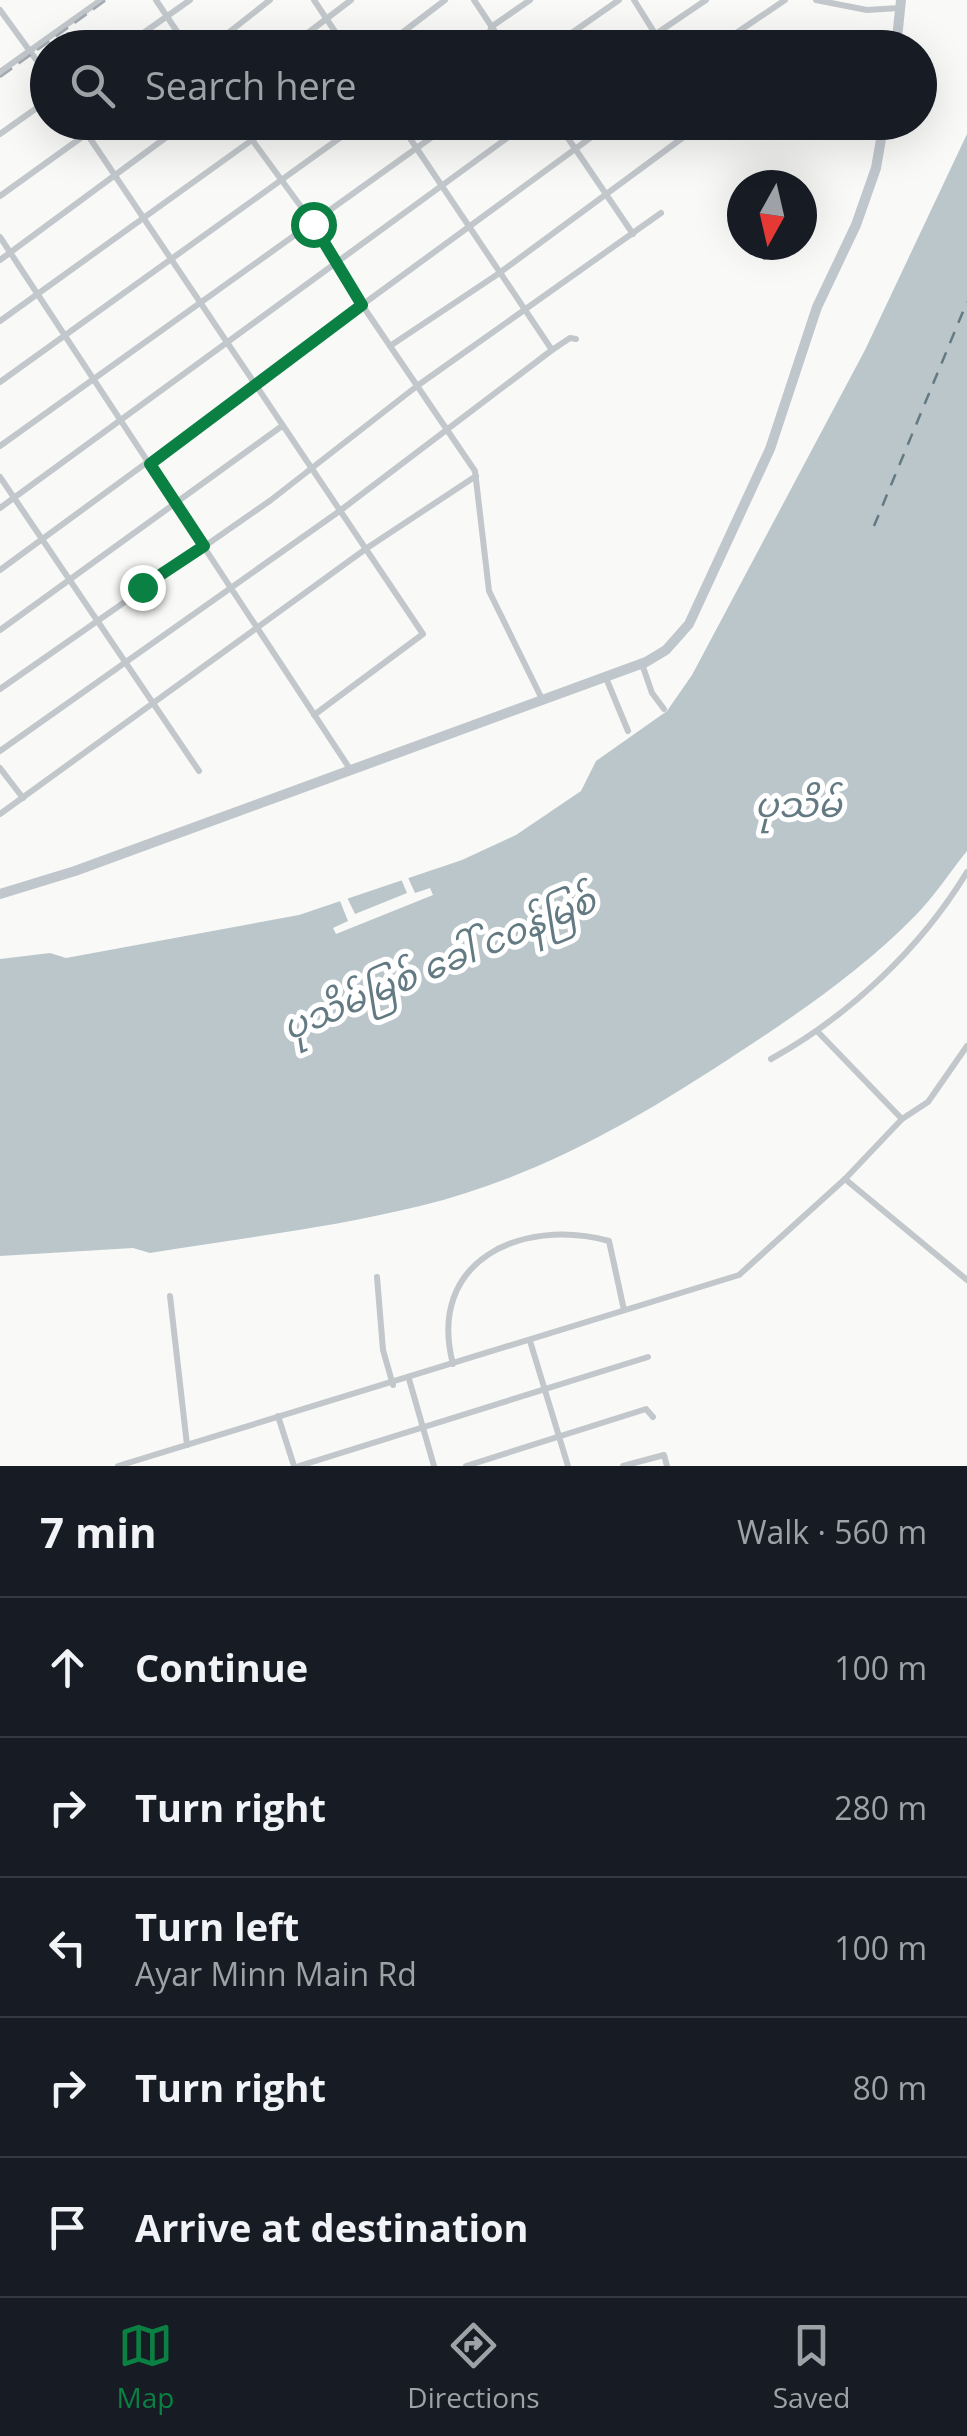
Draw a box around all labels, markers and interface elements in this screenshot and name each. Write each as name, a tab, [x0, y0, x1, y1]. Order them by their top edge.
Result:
search box	[30, 30, 937, 140]
icon: search	[65, 58, 120, 113]
text: Search here	[145, 59, 357, 111]
north arrow	[727, 170, 817, 260]
route start	[291, 202, 337, 248]
route end	[120, 565, 166, 611]
water label: ပုသိမ်	[755, 780, 843, 834]
water label: ပုသိမ်မြစ် ခေါ် ငဝန်မြစ်	[274, 875, 607, 1056]
text: 7 min	[40, 1503, 157, 1560]
text: Walk · 560 m	[737, 1510, 927, 1553]
icon: ahead	[40, 1640, 95, 1695]
text: Continue	[135, 1641, 308, 1693]
text: 100 m	[834, 1646, 927, 1689]
icon: right	[40, 1780, 95, 1835]
text: Turn right	[135, 1781, 326, 1833]
text: 280 m	[834, 1786, 927, 1829]
text: Turn left	[135, 1900, 299, 1952]
icon: left	[40, 1920, 95, 1975]
text: 100 m	[834, 1926, 927, 1969]
text: Ayar Minn Main Rd	[135, 1952, 417, 1995]
icon: right	[40, 2060, 95, 2115]
text: Turn right	[135, 2061, 326, 2113]
text: 80 m	[852, 2066, 927, 2109]
icon: arrive	[40, 2200, 95, 2255]
text: Arrive at destination	[135, 2201, 529, 2253]
tab: Map	[116, 2318, 174, 2416]
tab: Directions	[407, 2318, 540, 2416]
tab: Saved	[773, 2318, 850, 2416]

